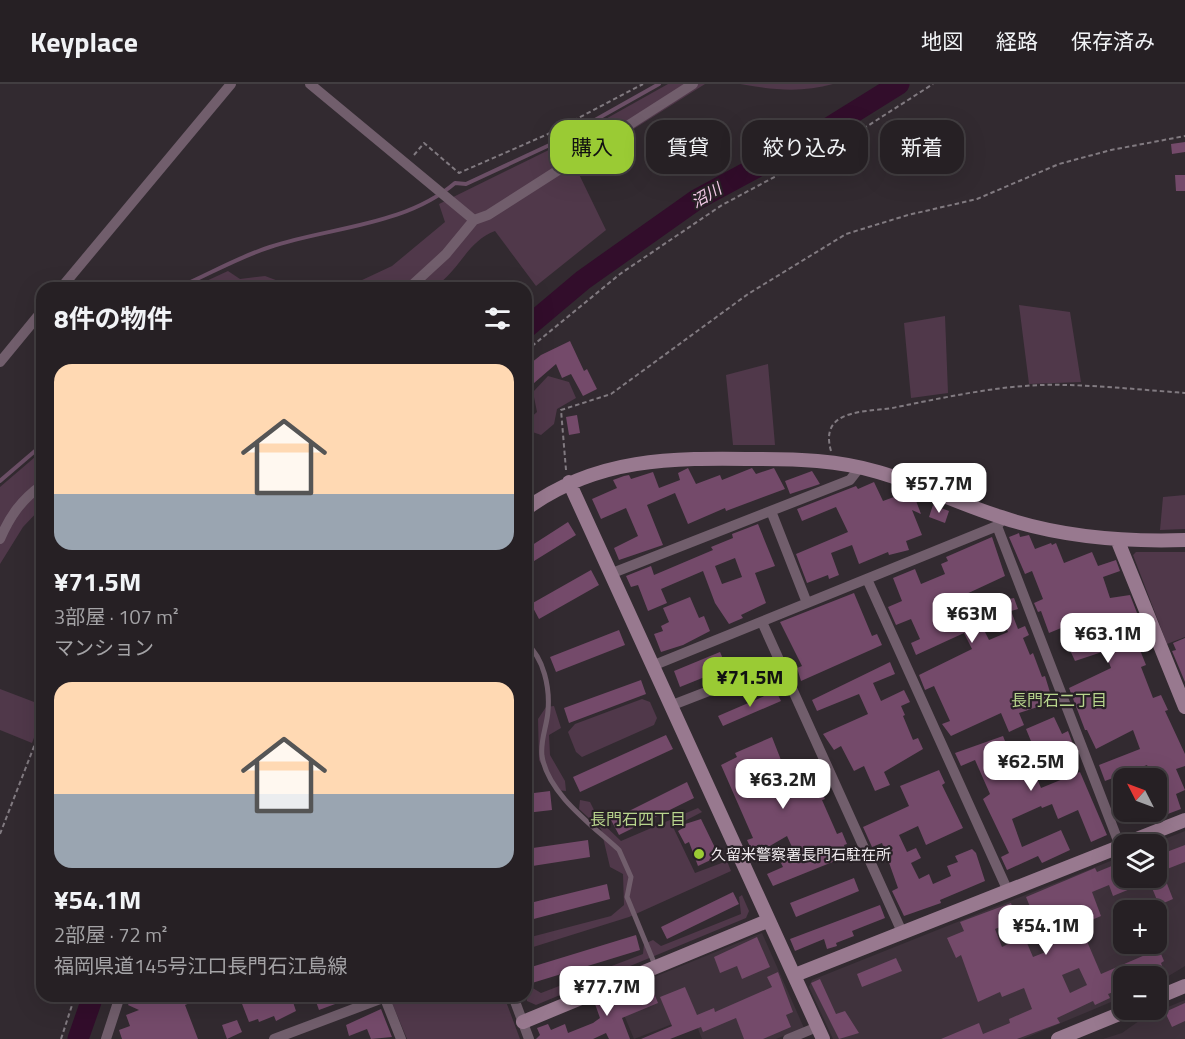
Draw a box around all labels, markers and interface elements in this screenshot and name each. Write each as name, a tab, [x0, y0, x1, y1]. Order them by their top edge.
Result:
text: Keyplace	[30, 20, 138, 63]
text: 地図	[921, 25, 963, 57]
text: 経路	[996, 25, 1038, 57]
text: 保存済み	[1071, 25, 1155, 57]
chip: 購入	[550, 120, 634, 174]
chip: 賃貸	[646, 120, 730, 174]
chip: 絞り込み	[742, 120, 868, 174]
chip: 新着	[880, 120, 964, 174]
water label: 沼川	[686, 176, 728, 213]
text: 8件の物件	[54, 299, 173, 338]
icon: filters	[481, 302, 514, 335]
icon: home	[230, 403, 338, 511]
pin: ¥57.7M	[890, 463, 988, 514]
text: ¥57.7M	[905, 467, 973, 498]
text: ¥71.5M	[54, 562, 141, 601]
pin: ¥63M	[936, 593, 1008, 644]
text: ¥63M	[947, 597, 997, 628]
text: 3部屋 · 107 m²	[54, 601, 179, 632]
pin: ¥63.1M	[1059, 613, 1157, 664]
text: ¥63.1M	[1074, 617, 1142, 648]
text: マンション	[54, 632, 154, 663]
pin: ¥71.5M	[701, 657, 799, 708]
text: ¥71.5M	[716, 661, 784, 692]
district label: 長門石二丁目	[1011, 688, 1107, 712]
icon: home	[230, 721, 338, 829]
pin: ¥62.5M	[982, 741, 1080, 792]
text: ¥62.5M	[997, 745, 1065, 776]
pin: ¥63.2M	[734, 759, 832, 810]
text: ¥63.2M	[749, 763, 817, 794]
north arrow	[1113, 768, 1167, 822]
map controls	[1113, 768, 1167, 1020]
district label: 長門石四丁目	[590, 807, 686, 831]
button: layers	[1113, 834, 1167, 888]
place label: 久留米警察署長門石駐在所	[711, 843, 891, 866]
marker: 久留米警察署長門石駐在所	[692, 847, 706, 861]
text: ¥54.1M	[54, 880, 141, 919]
button: +	[1113, 900, 1167, 954]
pin: ¥54.1M	[997, 905, 1095, 956]
text: ¥54.1M	[1012, 909, 1080, 940]
text: 2部屋 · 72 m²	[54, 919, 167, 950]
text: 福岡県道145号江口長門石江島線	[54, 950, 348, 981]
pin: ¥77.7M	[558, 966, 656, 1017]
button: −	[1113, 966, 1167, 1020]
text: ¥77.7M	[573, 970, 641, 1001]

